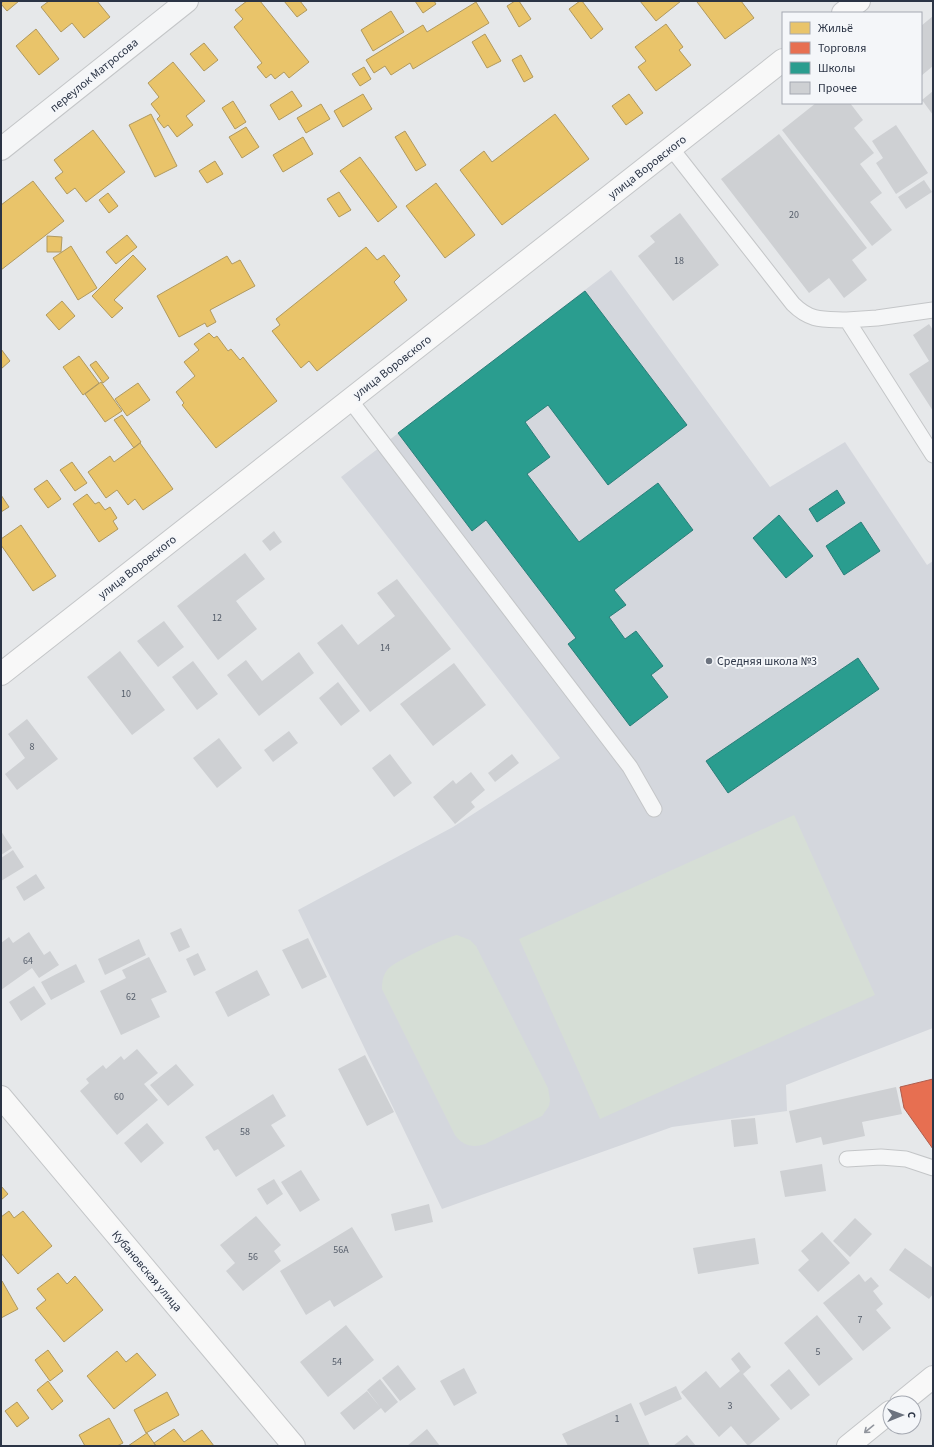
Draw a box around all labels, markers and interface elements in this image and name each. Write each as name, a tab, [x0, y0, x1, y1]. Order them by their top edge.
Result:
legend	[782, 12, 922, 104]
text: Жильё	[818, 20, 853, 37]
street label: переулок Матросова	[47, 34, 142, 116]
text: Торговля	[818, 40, 866, 57]
text: Школы	[818, 60, 855, 77]
text: Прочее	[818, 80, 857, 97]
street label: улица Воровского	[605, 131, 690, 203]
house number: 20	[789, 208, 799, 222]
house number: 18	[674, 254, 684, 268]
street label: улица Воровского	[350, 331, 435, 403]
street label: улица Воровского	[95, 531, 180, 603]
house number: 12	[212, 611, 222, 625]
house number: 14	[380, 641, 390, 655]
place label: Средняя школа №3	[717, 653, 817, 670]
marker: Средняя школа №3	[704, 656, 714, 666]
house number: 10	[121, 687, 131, 701]
house number: 8	[30, 740, 35, 754]
house number: 64	[23, 954, 33, 968]
house number: 62	[126, 990, 136, 1004]
house number: 60	[114, 1090, 124, 1104]
house number: 58	[240, 1125, 250, 1139]
street label: Кубановская улица	[107, 1227, 186, 1316]
house number: 56А	[333, 1243, 349, 1257]
house number: 56	[248, 1250, 258, 1264]
house number: 7	[858, 1313, 863, 1327]
house number: 5	[816, 1345, 821, 1359]
house number: 54	[332, 1355, 342, 1369]
north arrow	[882, 1395, 922, 1435]
house number: 3	[728, 1399, 733, 1413]
house number: 1	[615, 1412, 620, 1426]
text: С	[904, 1412, 919, 1419]
one-way arrow	[863, 1425, 874, 1433]

